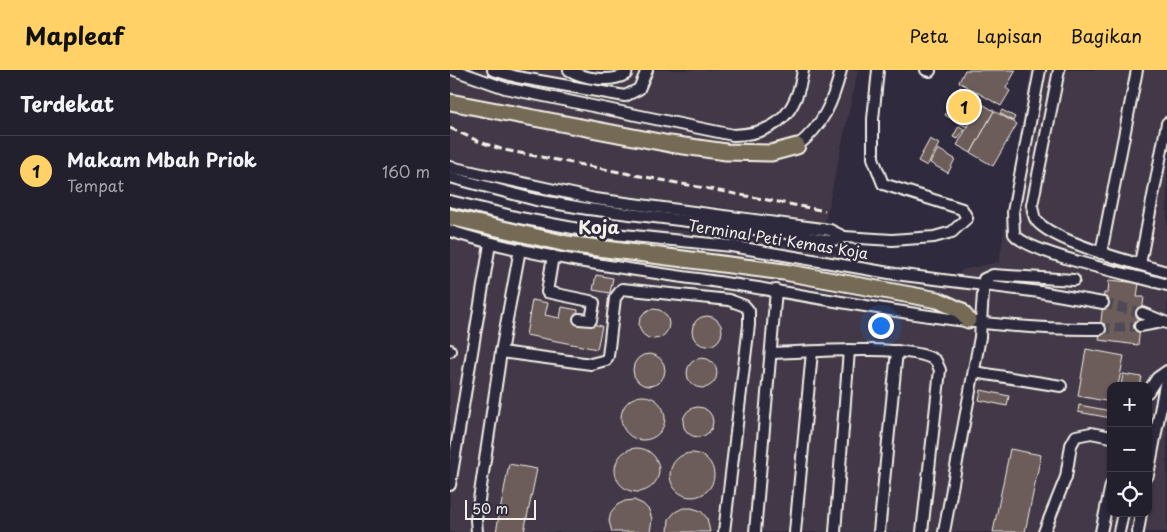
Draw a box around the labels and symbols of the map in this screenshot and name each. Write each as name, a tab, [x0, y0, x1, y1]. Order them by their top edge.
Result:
pin: 1	[948, 88, 980, 126]
district label: Koja	[578, 213, 620, 240]
street label: Terminal Peti Kemas Koja	[686, 213, 870, 264]
your location	[868, 313, 894, 339]
scale bar	[465, 497, 536, 520]

